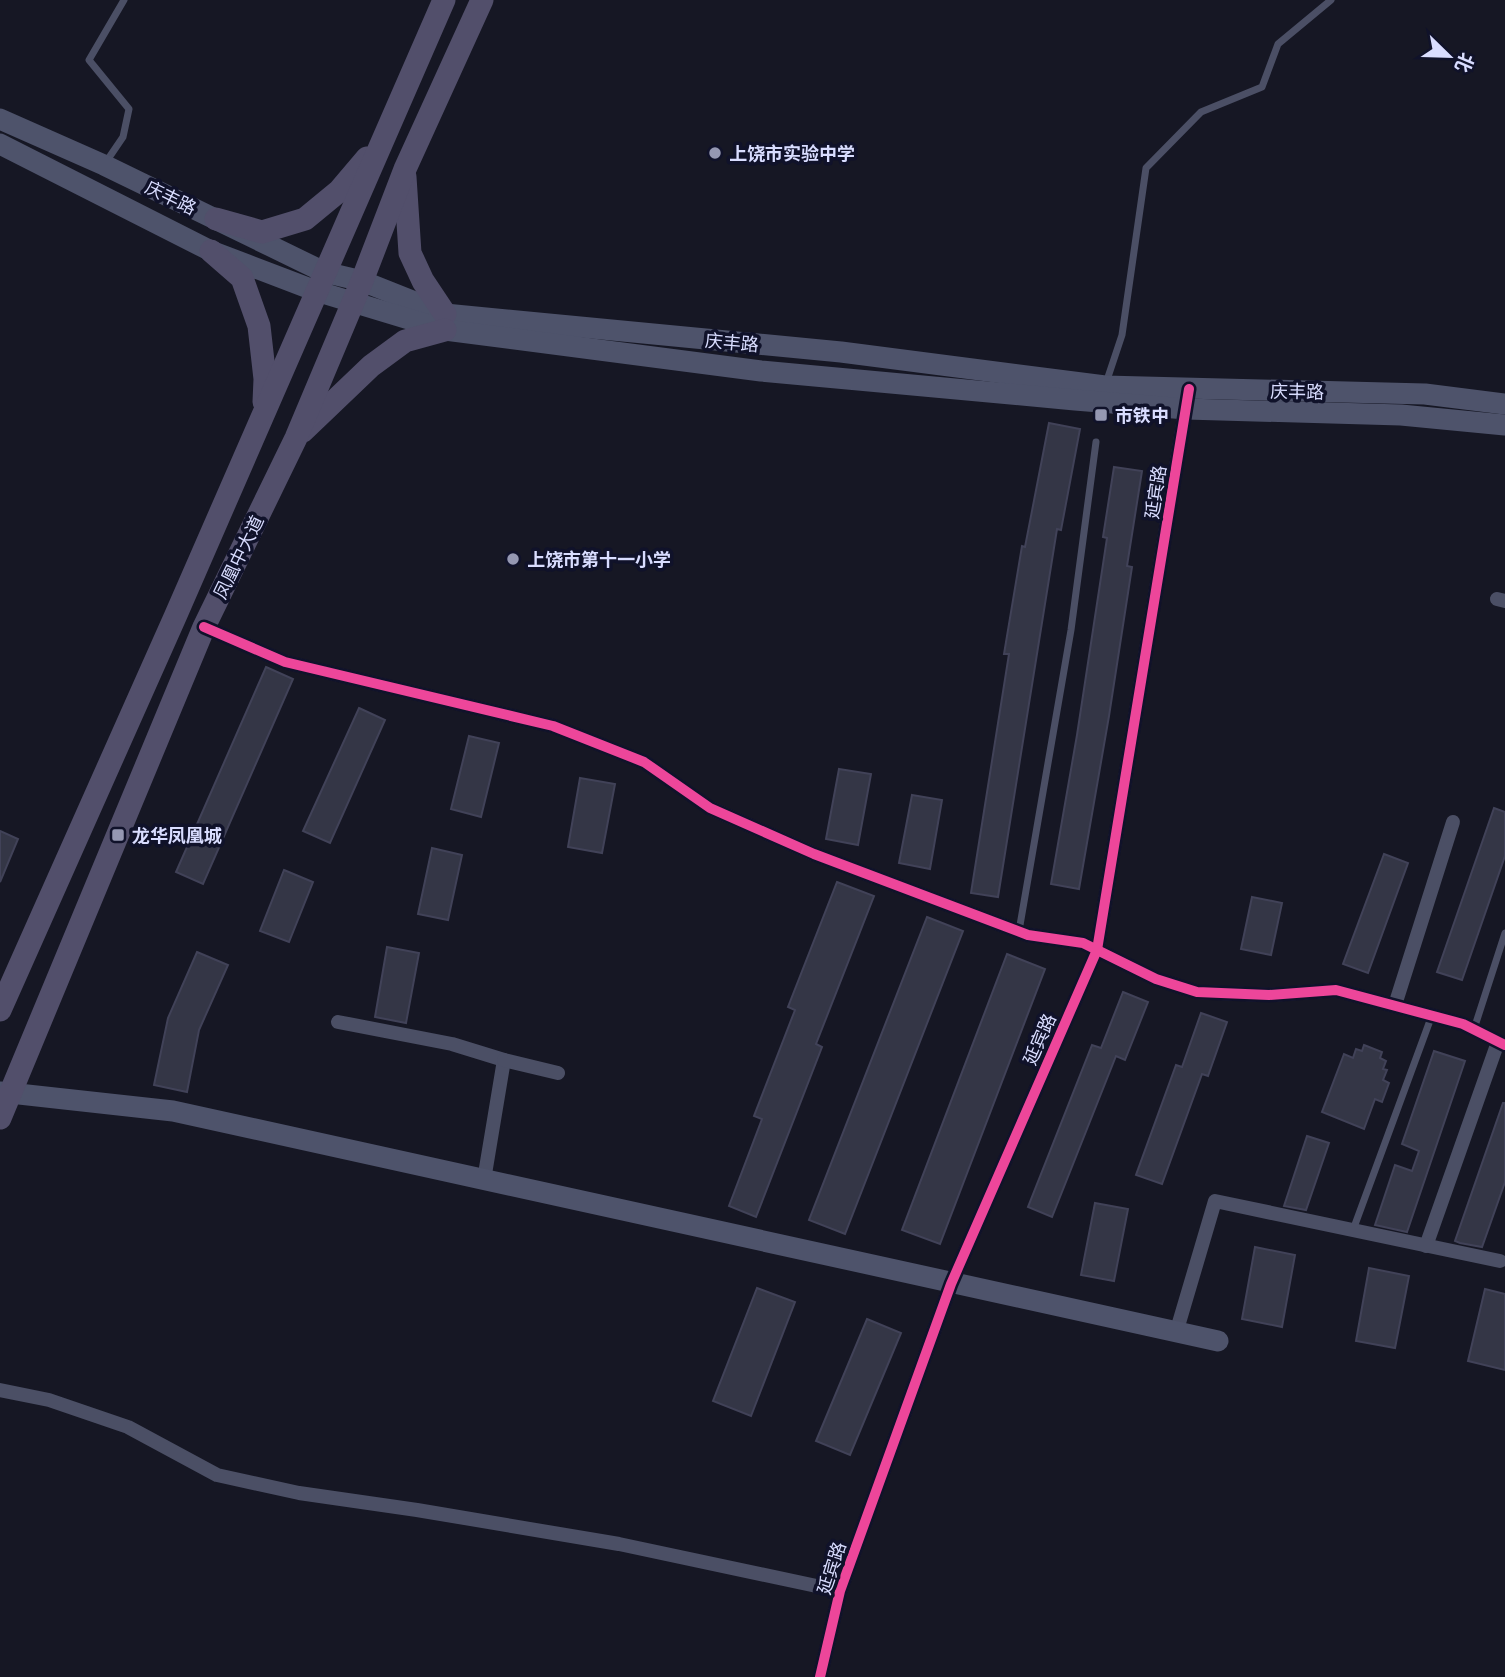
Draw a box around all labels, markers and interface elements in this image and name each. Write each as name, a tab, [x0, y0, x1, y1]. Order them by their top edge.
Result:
north arrow	[1414, 21, 1484, 91]
text: 北	[1451, 50, 1479, 76]
place label: 上饶市实验中学	[729, 142, 855, 164]
marker: 上饶市实验中学	[707, 145, 723, 161]
street label: 庆丰路	[142, 175, 200, 219]
street label: 庆丰路	[704, 329, 760, 355]
street label: 庆丰路	[1270, 380, 1324, 402]
place label: 市铁中	[1115, 404, 1169, 426]
marker: 市铁中	[1093, 407, 1109, 423]
street label: 延宾路	[1140, 464, 1170, 520]
street label: 凤凰中大道	[208, 512, 268, 602]
place label: 上饶市第十一小学	[527, 548, 671, 570]
marker: 上饶市第十一小学	[505, 551, 521, 567]
place label: 龙华凤凰城	[132, 824, 222, 846]
marker: 龙华凤凰城	[110, 827, 126, 843]
street label: 延宾路	[1018, 1010, 1060, 1068]
street label: 延宾路	[812, 1539, 850, 1597]

